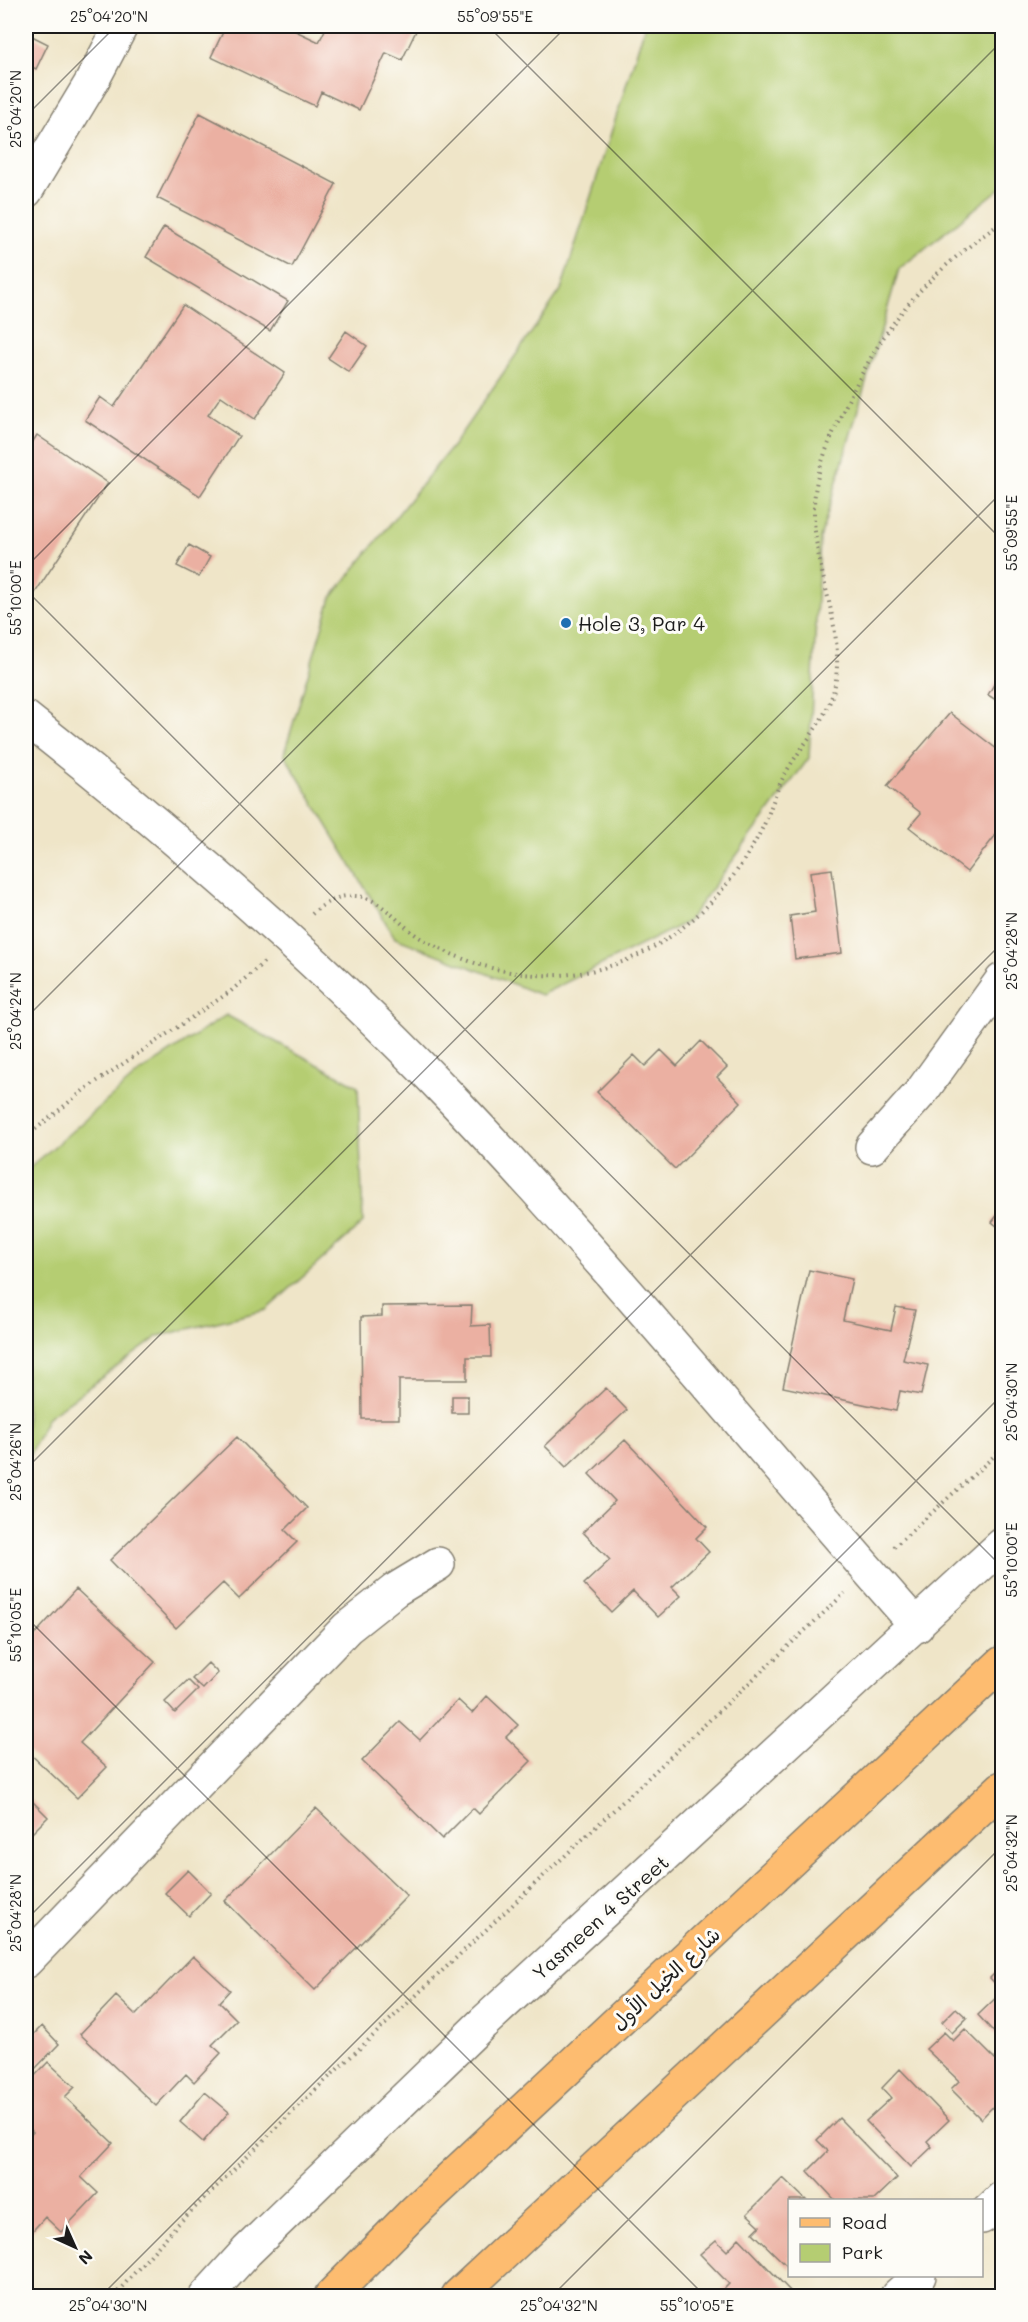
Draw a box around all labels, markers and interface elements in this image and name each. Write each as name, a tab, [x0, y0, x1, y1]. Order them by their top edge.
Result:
text: 25°04'20"N	[70, 6, 148, 26]
text: 55°09'55"E	[457, 6, 533, 26]
text: 25°04'20"N	[5, 70, 25, 148]
text: 55°09'55"E	[1001, 495, 1021, 571]
text: 55°10'00"E	[5, 560, 25, 635]
place label: Hole 3, Par 4	[578, 610, 705, 636]
marker: Hole 3, Par 4	[559, 616, 573, 630]
text: 25°04'28"N	[1001, 912, 1021, 990]
text: 25°04'24"N	[5, 972, 25, 1050]
text: 25°04'30"N	[1001, 1363, 1021, 1441]
text: 25°04'26"N	[5, 1423, 25, 1501]
text: 55°10'00"E	[1001, 1522, 1021, 1597]
text: 55°10'05"E	[5, 1587, 25, 1662]
text: 25°04'32"N	[1001, 1814, 1021, 1892]
street label: Yasmeen 4 Street	[526, 1849, 674, 1985]
text: 25°04'28"N	[5, 1874, 25, 1952]
street label: شارع الخيل الأول	[605, 1921, 726, 2037]
legend	[788, 2199, 983, 2277]
text: Road	[842, 2210, 887, 2234]
north arrow	[45, 2217, 105, 2277]
text: Park	[842, 2240, 883, 2264]
text: N	[74, 2246, 98, 2270]
text: 25°04'30"N	[69, 2295, 147, 2315]
text: 25°04'32"N	[520, 2295, 598, 2315]
text: 55°10'05"E	[660, 2295, 735, 2315]

